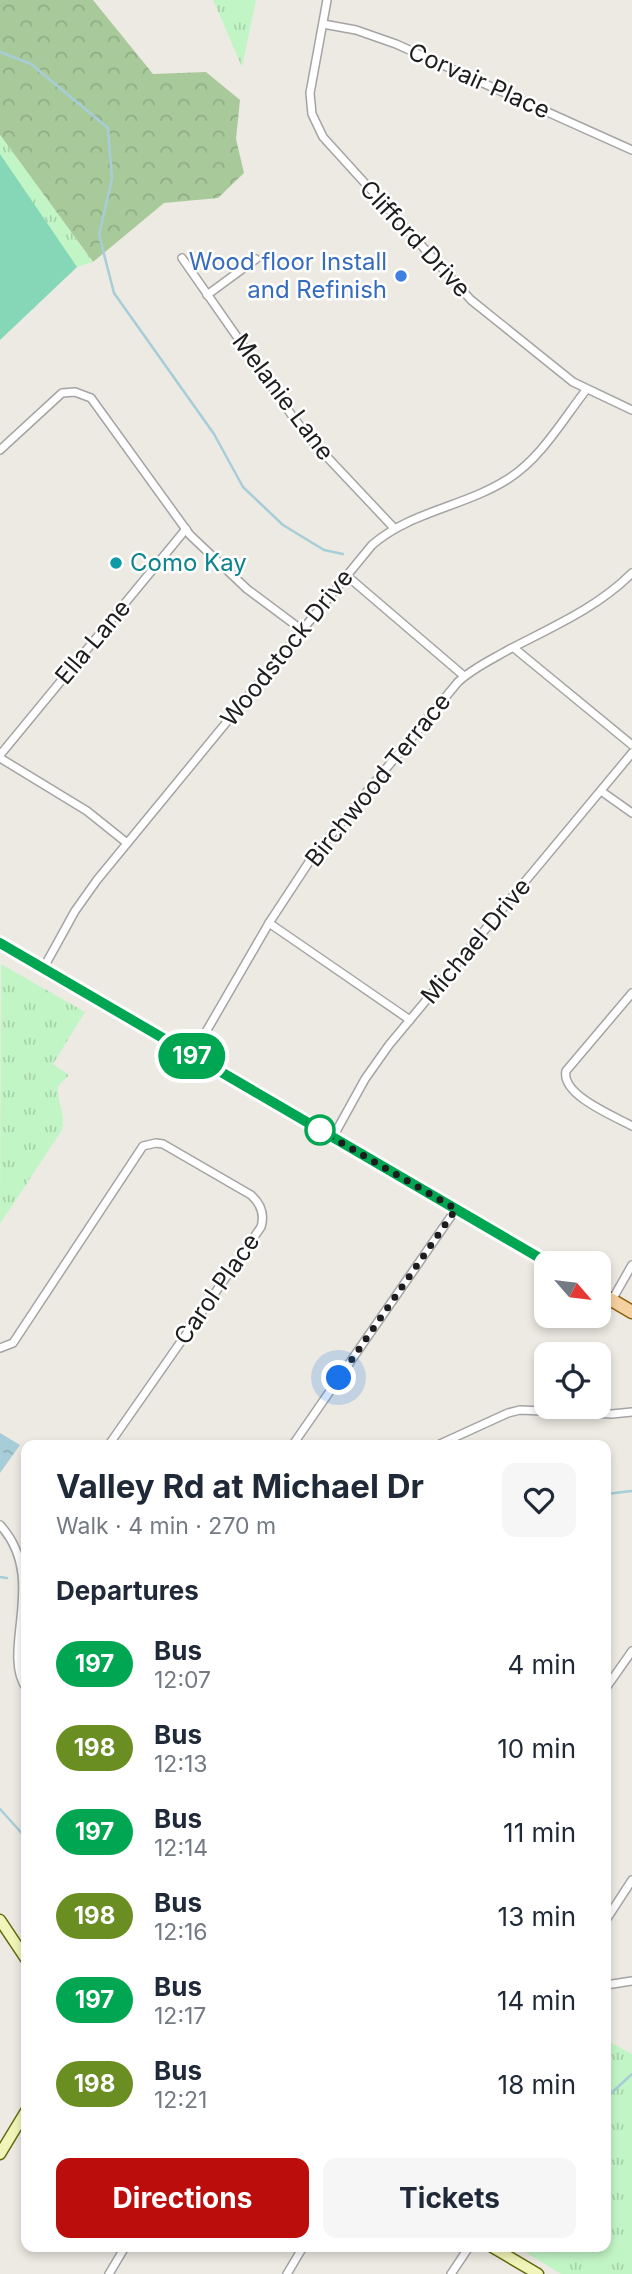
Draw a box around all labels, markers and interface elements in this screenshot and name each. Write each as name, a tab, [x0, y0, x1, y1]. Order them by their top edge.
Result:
street label: Corvair Place	[404, 36, 555, 125]
street label: Clifford Drive	[354, 174, 477, 303]
place label: Wood floor Install and Refinish	[189, 247, 387, 304]
marker: Wood floor Install and Refinish	[393, 268, 409, 284]
street label: Melanie Lane	[226, 328, 340, 466]
place label: Como Kay	[130, 548, 247, 577]
marker: Como Kay	[108, 555, 124, 571]
street label: Woodstock Drive	[214, 563, 359, 732]
street label: Ella Lane	[49, 593, 136, 690]
street label: Birchwood Terrace	[299, 687, 456, 872]
street label: Michael Drive	[415, 872, 537, 1009]
line badge: 197	[152, 1033, 232, 1079]
text: 197	[172, 1041, 212, 1070]
unlabelled marker	[305, 1115, 335, 1145]
street label: Carol Place	[168, 1228, 265, 1350]
north arrow	[534, 1251, 611, 1328]
map controls	[534, 1251, 611, 1419]
button: locate	[534, 1342, 611, 1419]
your location	[321, 1360, 356, 1395]
button: heart	[502, 1463, 576, 1537]
text: Valley Rd at Michael Dr	[56, 1466, 424, 1506]
text: Walk · 4 min · 270 m	[56, 1512, 276, 1540]
text: Departures	[56, 1575, 199, 1606]
text: Bus	[154, 1635, 202, 1666]
text: 197	[75, 1649, 114, 1678]
text: 4 min	[507, 1649, 576, 1680]
text: 12:07	[154, 1666, 211, 1694]
text: Bus	[154, 1719, 202, 1750]
text: 198	[74, 1733, 115, 1762]
text: 10 min	[497, 1733, 576, 1764]
text: 12:13	[154, 1750, 208, 1778]
text: Bus	[154, 1803, 202, 1834]
text: 197	[75, 1817, 114, 1846]
text: 11 min	[503, 1817, 576, 1848]
text: 12:14	[154, 1834, 208, 1862]
text: Bus	[154, 1887, 202, 1918]
text: 198	[74, 1901, 115, 1930]
text: 13 min	[498, 1901, 576, 1932]
text: 12:16	[154, 1918, 208, 1946]
text: Bus	[154, 1971, 202, 2002]
text: 197	[75, 1985, 114, 2014]
text: 14 min	[497, 1985, 576, 2016]
text: 12:17	[154, 2002, 206, 2030]
text: Bus	[154, 2055, 202, 2086]
text: 198	[74, 2069, 115, 2098]
text: 18 min	[498, 2069, 576, 2100]
text: 12:21	[154, 2086, 207, 2114]
button: Directions	[56, 2158, 309, 2238]
button: Tickets	[323, 2158, 576, 2238]

